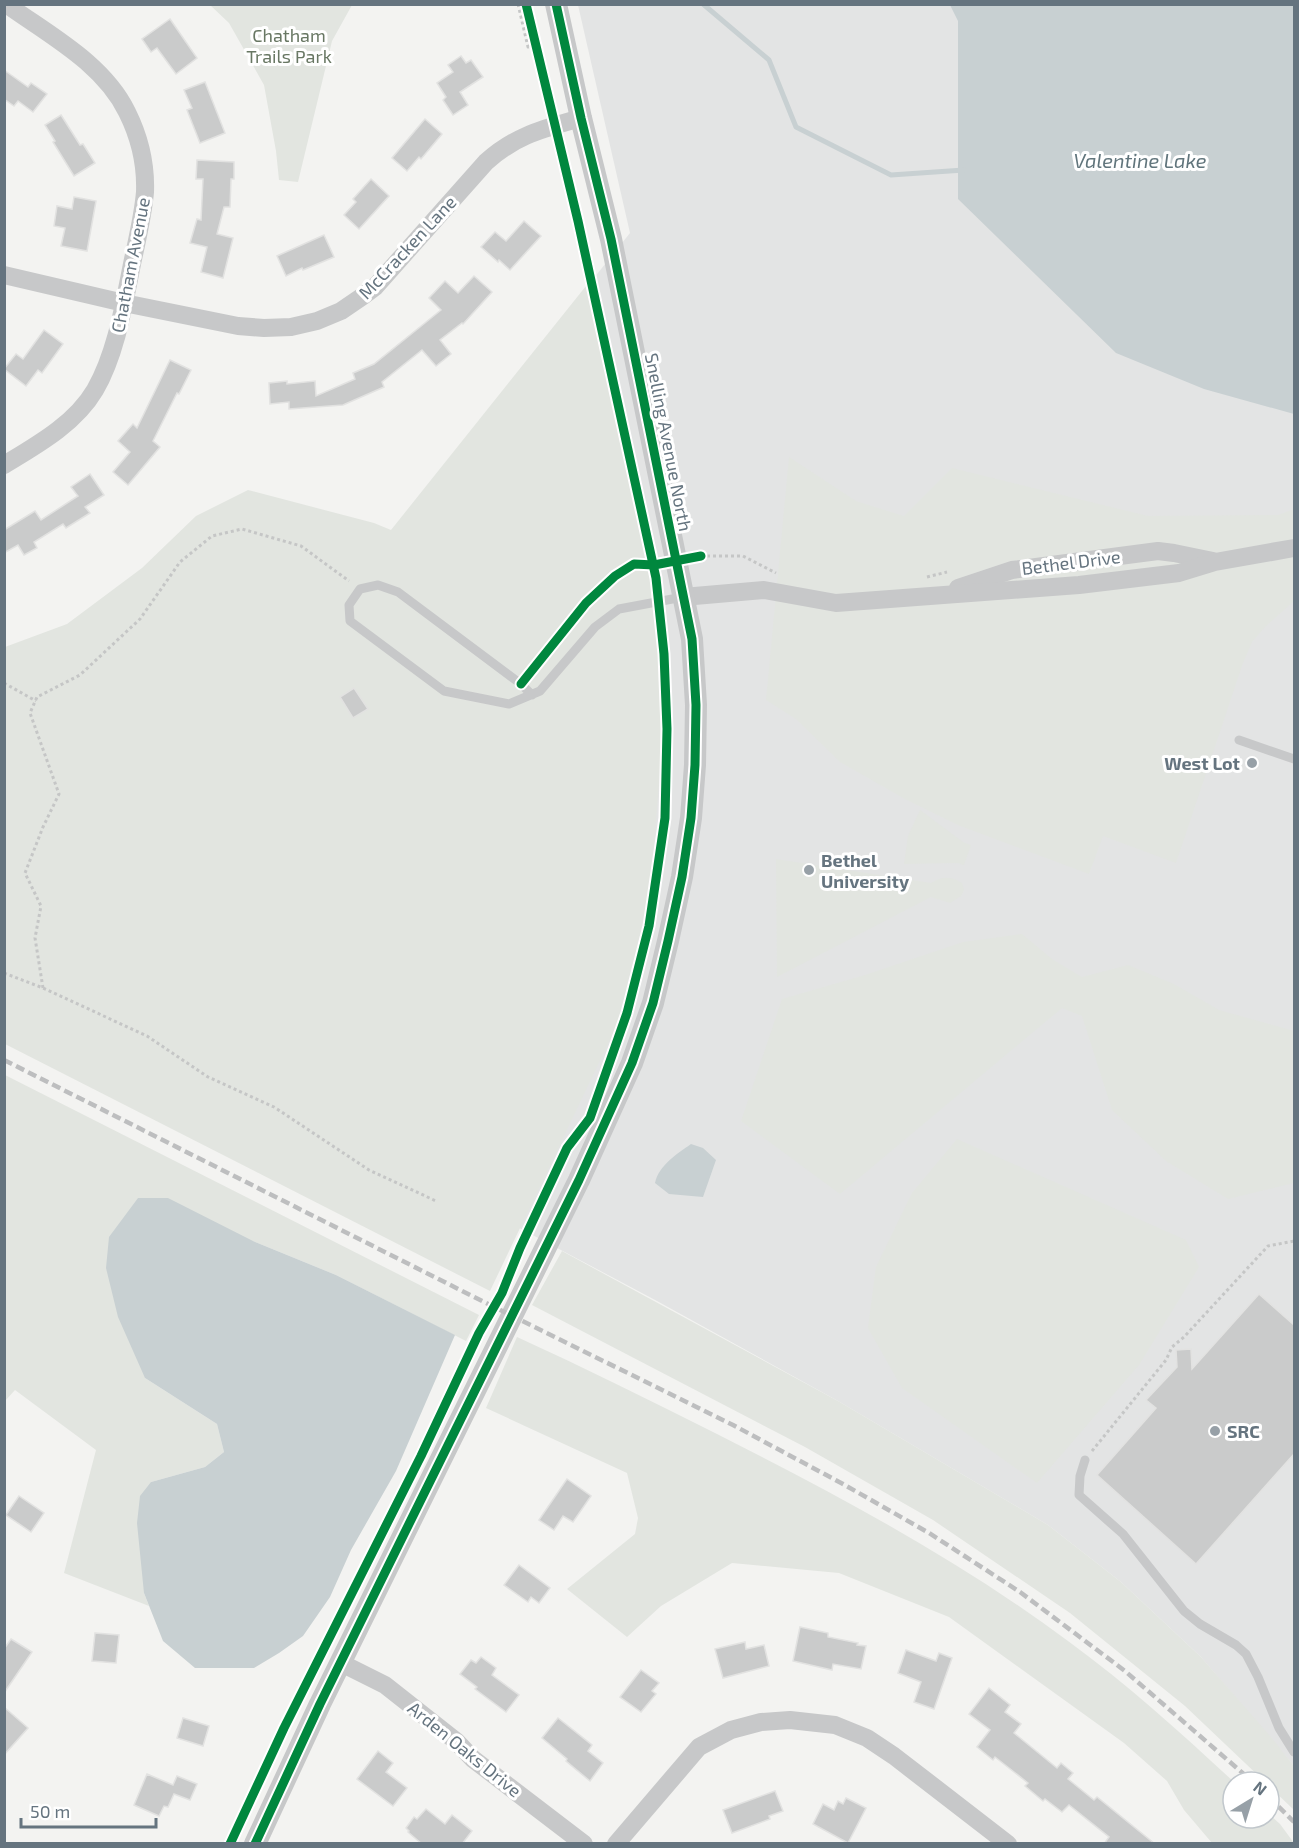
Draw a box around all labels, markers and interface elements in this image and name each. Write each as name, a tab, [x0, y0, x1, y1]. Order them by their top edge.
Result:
park label: Chatham Trails Park	[246, 24, 332, 67]
water label: Valentine Lake	[1074, 148, 1207, 172]
street label: McCracken Lane	[354, 191, 460, 303]
street label: Chatham Avenue	[106, 195, 154, 335]
street label: Snelling Avenue North	[641, 351, 697, 533]
street label: Bethel Drive	[1020, 545, 1122, 579]
place label: West Lot	[1164, 752, 1241, 774]
marker: West Lot	[1245, 756, 1259, 770]
place label: Bethel University	[821, 849, 910, 892]
marker: Bethel University	[802, 863, 816, 877]
place label: SRC	[1227, 1420, 1260, 1442]
marker: SRC	[1208, 1424, 1222, 1438]
street label: Arden Oaks Drive	[404, 1697, 526, 1801]
north arrow	[1221, 1770, 1281, 1830]
text: N	[1250, 1777, 1271, 1799]
scale bar	[21, 1791, 156, 1829]
text: 50 m	[30, 1800, 70, 1822]

